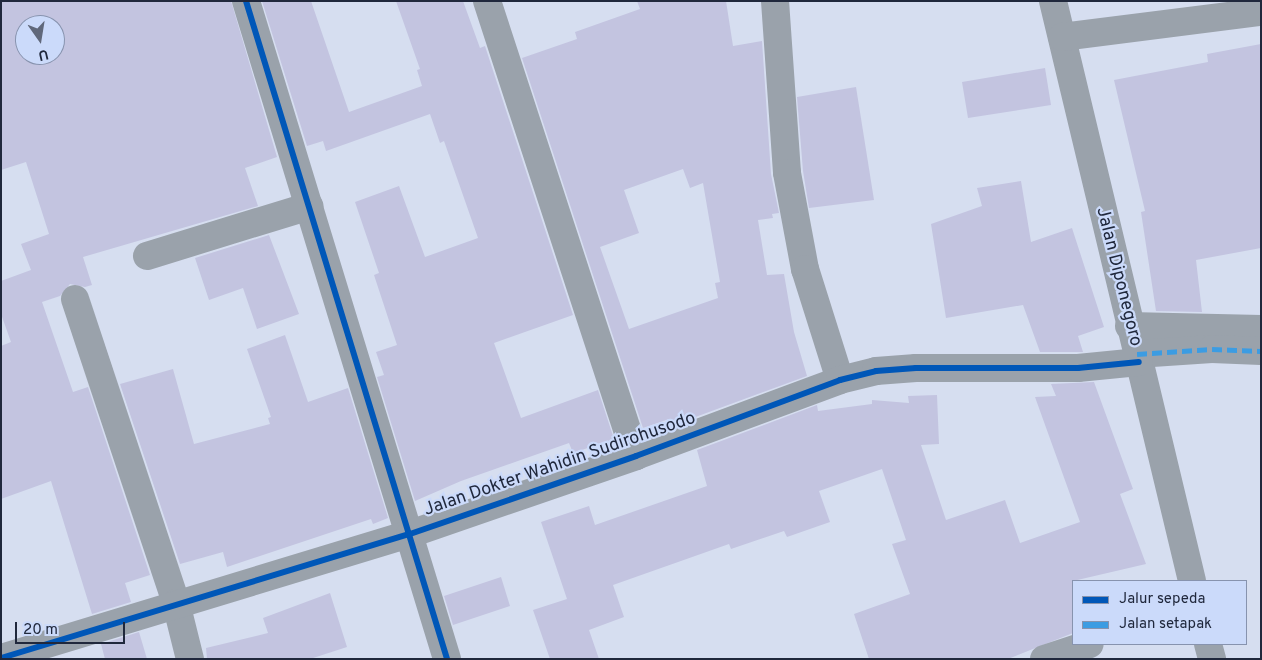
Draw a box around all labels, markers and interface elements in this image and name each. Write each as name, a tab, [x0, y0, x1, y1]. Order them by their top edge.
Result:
north arrow	[15, 15, 65, 65]
text: U	[36, 45, 50, 64]
street label: Jalan Diponegoro	[1090, 205, 1146, 349]
street label: Jalan Dokter Wahidin Sudirohusodo	[421, 408, 699, 522]
legend	[1072, 580, 1247, 645]
text: Jalur sepeda	[1119, 590, 1205, 609]
scale bar	[18, 612, 128, 644]
text: Jalan setapak	[1119, 615, 1212, 634]
text: 20 m	[23, 621, 58, 640]

